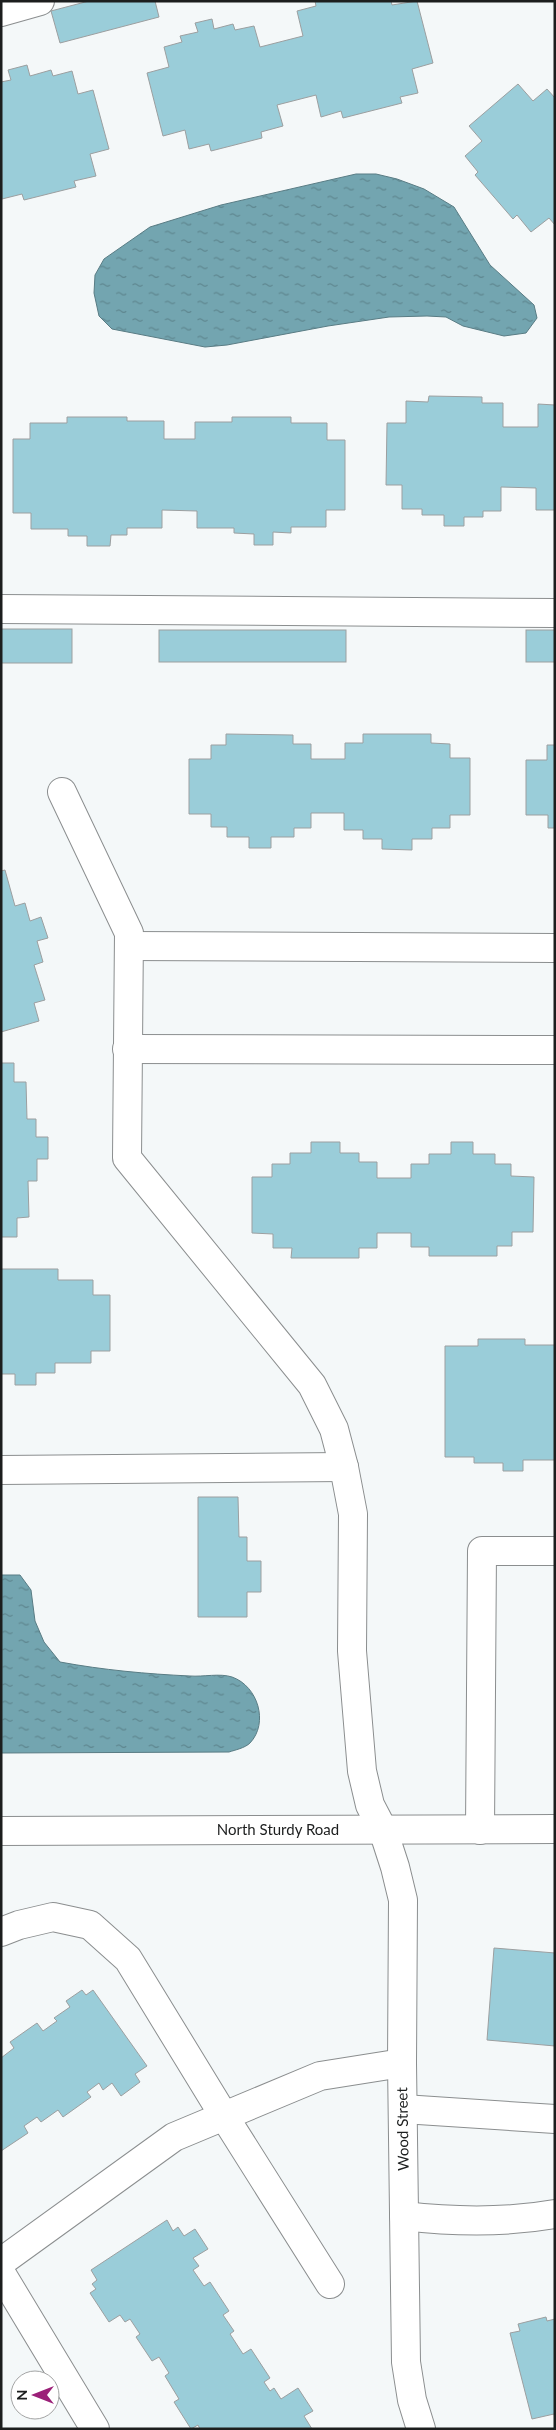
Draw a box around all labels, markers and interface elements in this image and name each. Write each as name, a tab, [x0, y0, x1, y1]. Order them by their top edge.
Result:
street label: North Sturdy Road	[217, 1820, 339, 1838]
street label: Wood Street	[392, 2087, 412, 2171]
north arrow	[10, 2370, 60, 2420]
text: N	[13, 2390, 30, 2400]

